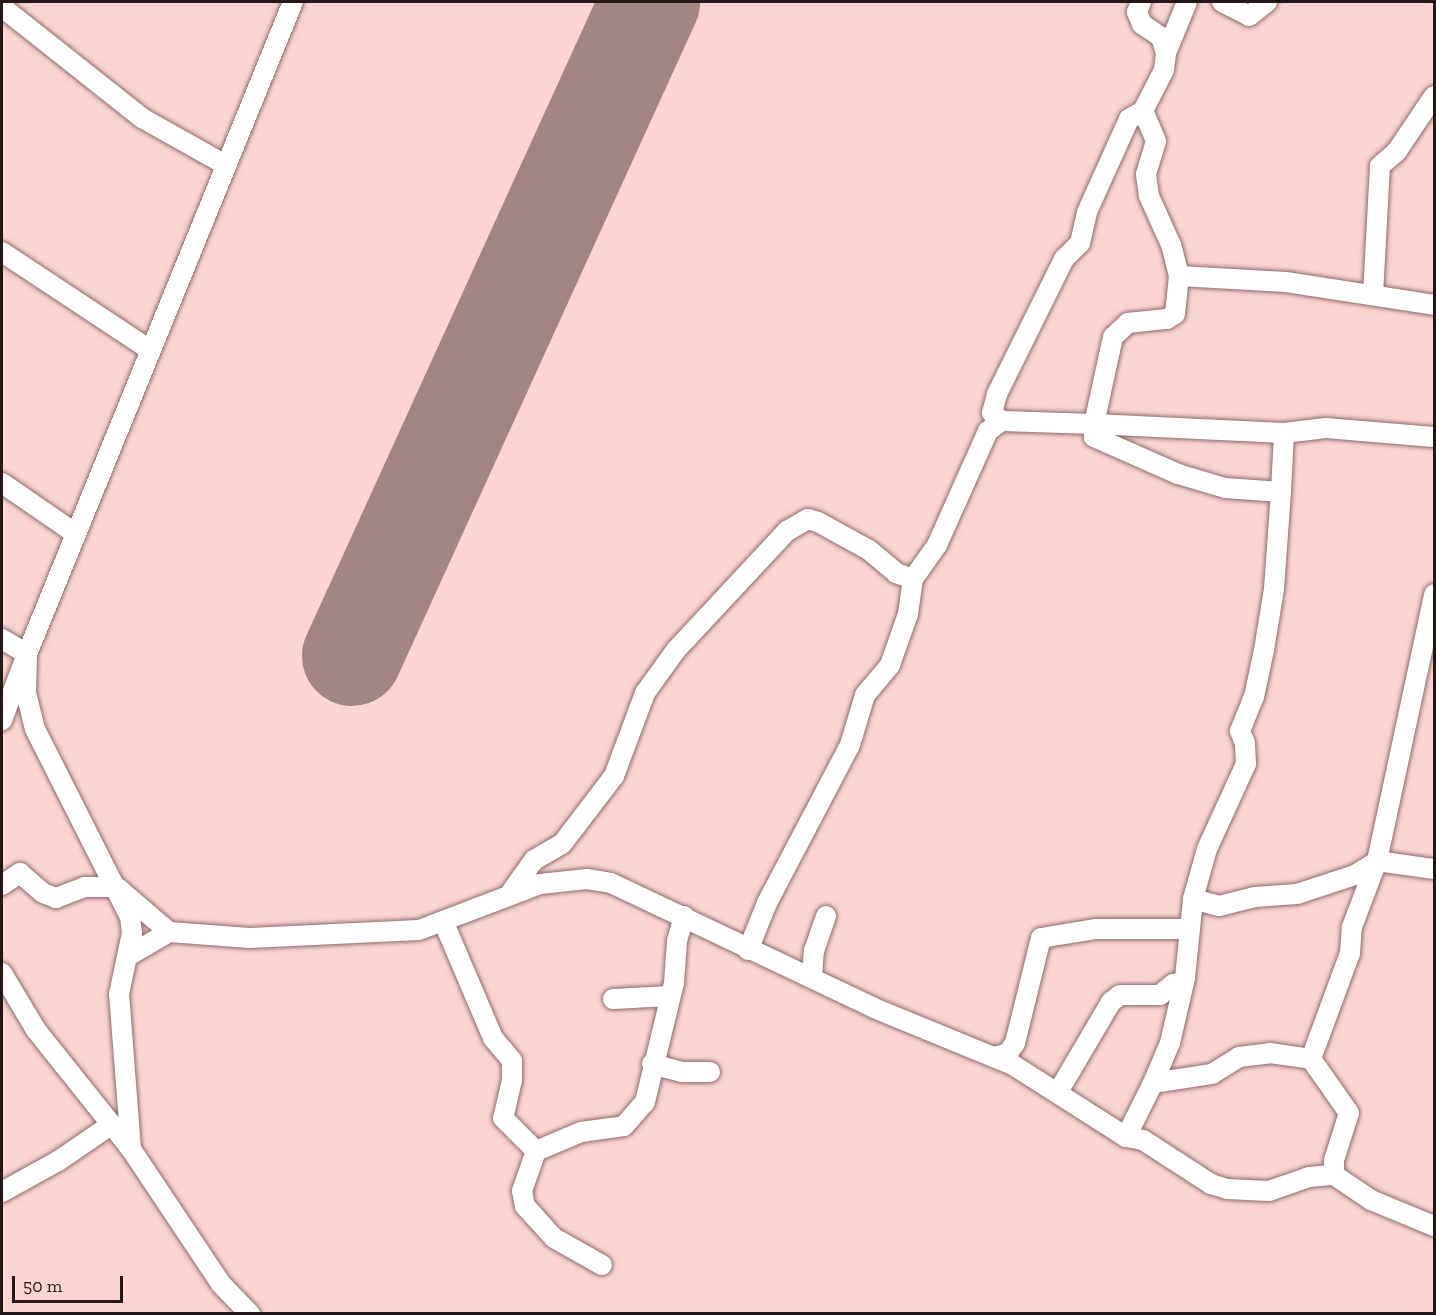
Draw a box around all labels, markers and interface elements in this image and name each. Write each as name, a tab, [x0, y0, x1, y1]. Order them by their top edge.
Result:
scale bar	[15, 1264, 126, 1302]
text: 50 m	[23, 1275, 62, 1297]

